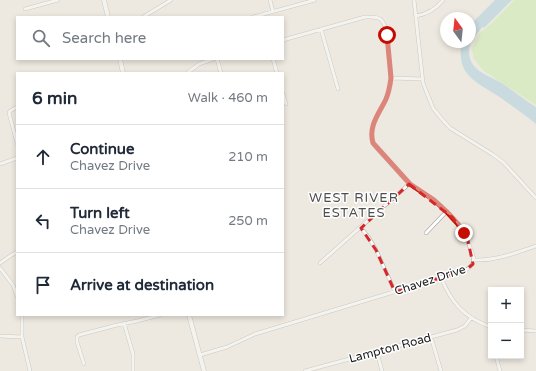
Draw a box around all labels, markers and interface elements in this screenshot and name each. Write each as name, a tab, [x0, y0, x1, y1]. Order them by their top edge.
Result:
north arrow	[440, 12, 476, 48]
search box	[16, 16, 284, 60]
route start	[378, 26, 396, 44]
icon: search	[30, 27, 52, 49]
text: Search here	[62, 29, 146, 47]
text: 6 min	[32, 88, 77, 109]
text: Walk · 460 m	[188, 90, 268, 106]
text: Continue	[70, 140, 134, 158]
icon: ahead	[32, 146, 54, 168]
text: 210 m	[228, 149, 268, 165]
text: Chavez Drive	[70, 158, 150, 174]
district label: WEST RIVER ESTATES	[309, 190, 399, 221]
text: Turn left	[70, 204, 130, 222]
icon: left	[32, 210, 54, 232]
text: 250 m	[228, 213, 268, 229]
text: Chavez Drive	[70, 222, 150, 238]
route end	[455, 224, 473, 242]
street label: Chavez Drive	[393, 262, 468, 298]
icon: arrive	[32, 274, 54, 296]
text: Arrive at destination	[70, 276, 214, 294]
map controls	[488, 287, 524, 359]
button: +	[488, 287, 524, 323]
button: −	[488, 323, 524, 359]
street label: Lampton Road	[347, 330, 433, 366]

